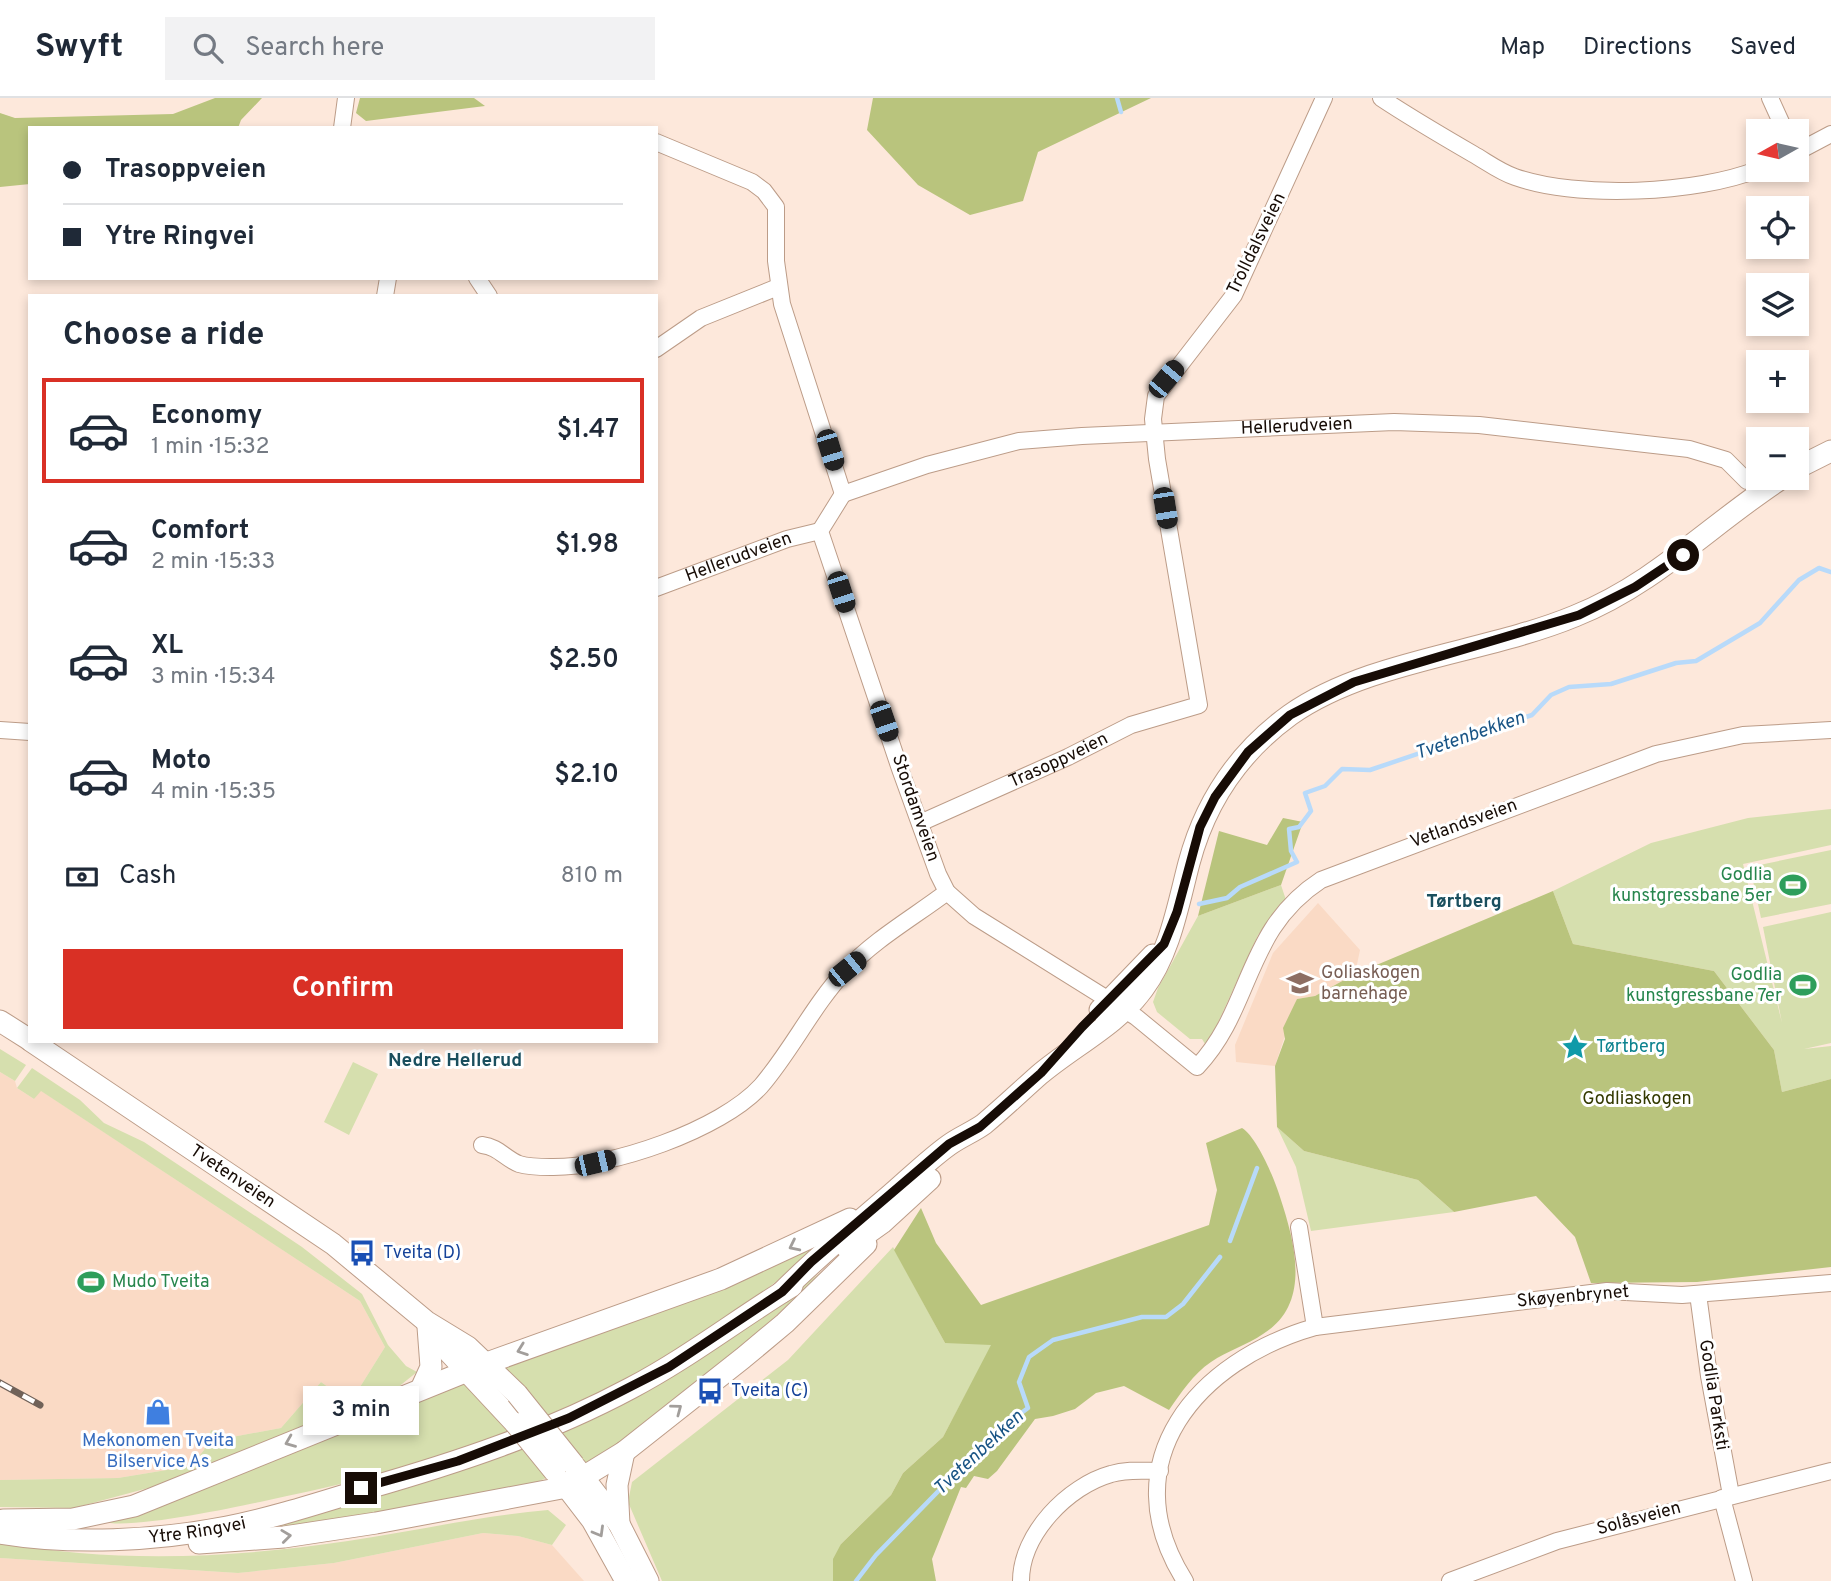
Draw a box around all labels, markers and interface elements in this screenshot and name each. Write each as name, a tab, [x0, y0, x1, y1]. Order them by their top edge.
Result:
search box	[165, 17, 655, 80]
text: Swyft	[35, 27, 123, 69]
icon: search	[189, 29, 227, 67]
text: Search here	[245, 32, 384, 65]
text: Map	[1500, 33, 1545, 63]
text: Directions	[1583, 33, 1692, 63]
text: Saved	[1730, 33, 1796, 63]
north arrow	[1746, 119, 1810, 182]
map controls	[1746, 119, 1809, 490]
text: Trasoppveien	[105, 154, 266, 187]
street label: Trolldalsveien	[1222, 189, 1292, 299]
button: locate	[1746, 196, 1809, 259]
text: Ytre Ringvei	[105, 221, 255, 254]
button: layers	[1746, 273, 1809, 336]
text: Choose a ride	[63, 316, 264, 356]
button: +	[1746, 350, 1809, 413]
car	[1145, 356, 1188, 402]
icon: car	[67, 399, 130, 462]
text: Economy	[151, 400, 262, 433]
street label: Hellerudveien	[1240, 412, 1353, 440]
text: $1.47	[557, 414, 619, 447]
car	[814, 427, 847, 473]
button: −	[1746, 427, 1809, 490]
text: 1 min · 15:32	[151, 433, 270, 462]
car	[1152, 486, 1179, 530]
icon: car	[67, 514, 130, 577]
text: Comfort	[151, 515, 249, 548]
street label: Hellerudveien	[682, 527, 795, 588]
text: $1.98	[555, 529, 619, 562]
route start	[1667, 539, 1699, 571]
text: 2 min · 15:33	[151, 548, 275, 577]
car	[825, 569, 858, 615]
icon: car	[67, 629, 130, 692]
text: XL	[151, 630, 183, 663]
text: $2.50	[549, 644, 619, 677]
text: 3 min · 15:34	[151, 663, 276, 692]
car	[868, 698, 901, 744]
water label: Tvetenbekken	[1412, 706, 1529, 766]
street label: Trasoppveien	[1005, 727, 1112, 793]
icon: car	[67, 744, 130, 807]
text: Moto	[151, 745, 211, 778]
street label: Stordamveien	[886, 751, 944, 865]
text: $2.10	[554, 759, 619, 792]
text: 4 min · 15:35	[151, 778, 276, 807]
street label: Vetlandsveien	[1407, 794, 1521, 854]
icon: cash	[63, 858, 101, 896]
text: Cash	[119, 860, 176, 893]
text: 810 m	[561, 862, 623, 891]
place label: Godlia kunstgressbane 5er	[1612, 864, 1772, 908]
sports icon: Godlia kunstgressbane 5er	[1778, 870, 1808, 900]
district label: Tørtberg	[1426, 890, 1502, 914]
car	[825, 948, 870, 990]
button: Confirm	[63, 949, 623, 1029]
place label: Goliaskogen barnehage	[1321, 962, 1420, 1006]
place label: Godlia kunstgressbane 7er	[1626, 964, 1782, 1008]
school or university icon: Goliaskogen barnehage	[1285, 968, 1315, 998]
sports icon: Godlia kunstgressbane 7er	[1788, 970, 1818, 1000]
place icon: Tørtberg	[1560, 1032, 1590, 1062]
place label: Tørtberg	[1596, 1036, 1666, 1059]
district label: Nedre Hellerud	[388, 1049, 522, 1073]
park label: Godliaskogen	[1582, 1088, 1692, 1111]
street label: Tvetenveien	[185, 1140, 280, 1214]
car	[573, 1148, 618, 1178]
bus stop icon: Tveita (D)	[347, 1238, 377, 1268]
one-way arrow	[789, 1238, 801, 1252]
place label: Tveita (D)	[383, 1242, 461, 1265]
sports icon: Mudo Tveita	[76, 1267, 106, 1297]
place label: Mudo Tveita	[112, 1271, 209, 1294]
street label: Skøyenbrynet	[1516, 1281, 1630, 1313]
street label: Godlia Parksti	[1693, 1338, 1733, 1452]
one-way arrow	[516, 1342, 528, 1356]
bus stop icon: Tveita (C)	[695, 1376, 725, 1406]
place label: Tveita (C)	[731, 1380, 808, 1403]
callout: 3 min	[303, 1386, 419, 1436]
text: 3 min	[331, 1396, 391, 1425]
shop icon: Mekonomen Tveita Bilservice As	[143, 1397, 173, 1427]
one-way arrow	[669, 1404, 682, 1417]
water label: Tvetenbekken	[929, 1405, 1030, 1501]
place label: Mekonomen Tveita Bilservice As	[82, 1430, 234, 1474]
one-way arrow	[285, 1434, 298, 1448]
route end	[345, 1472, 377, 1504]
street label: Solåsveien	[1594, 1497, 1684, 1541]
street label: Ytre Ringvei	[147, 1512, 248, 1549]
one-way arrow	[591, 1525, 604, 1538]
one-way arrow	[280, 1529, 292, 1544]

